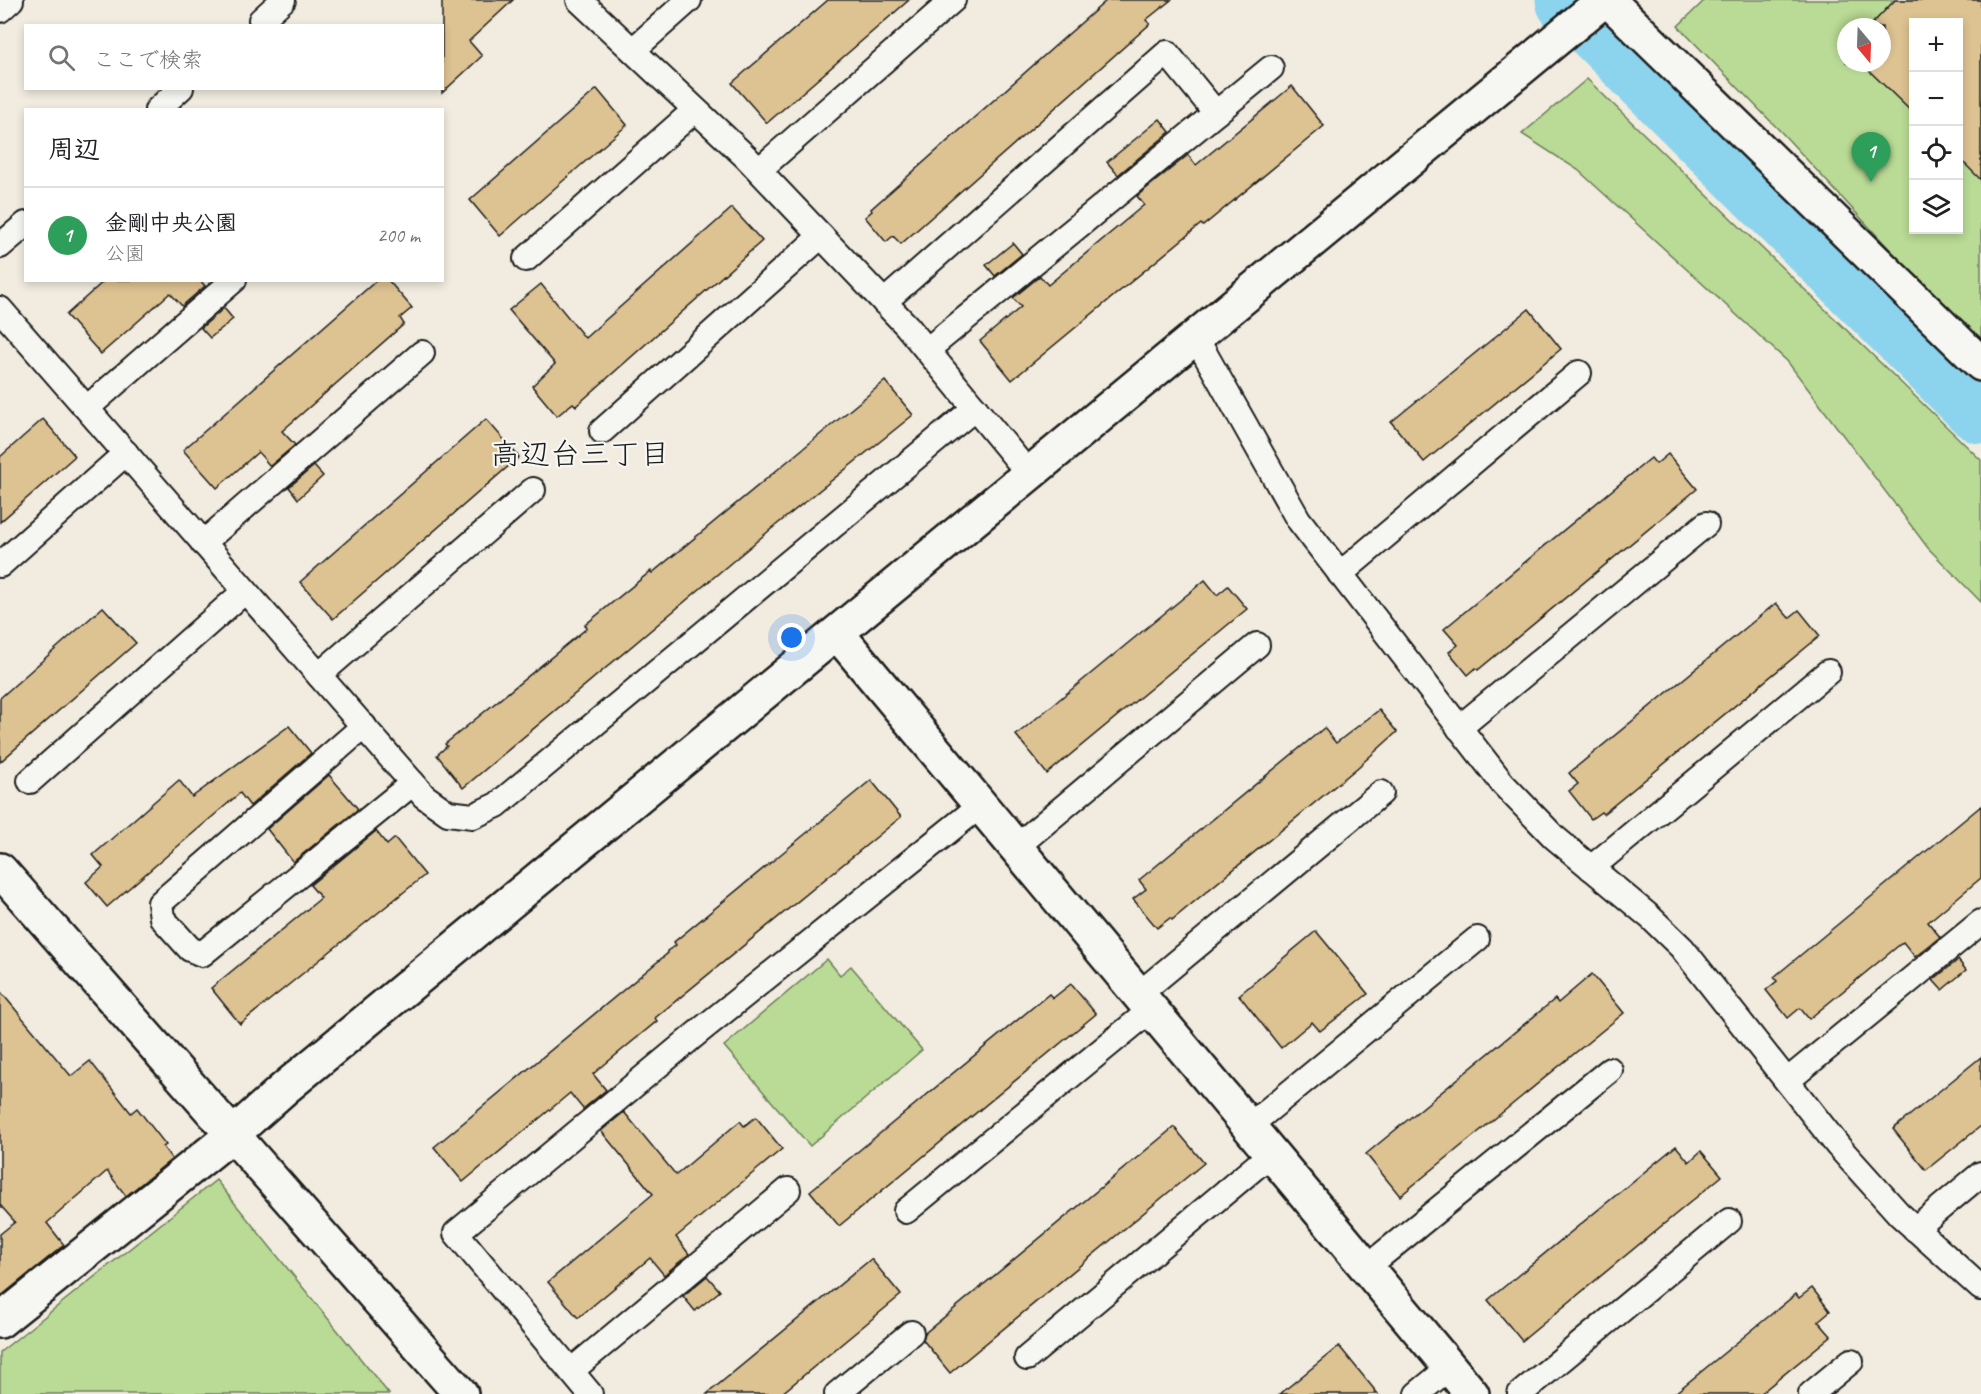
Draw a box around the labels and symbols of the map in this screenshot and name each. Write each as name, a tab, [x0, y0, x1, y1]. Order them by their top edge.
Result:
north arrow	[1837, 18, 1891, 72]
pin: 1	[1852, 132, 1890, 182]
district label: 高辺台三丁目	[490, 435, 670, 473]
your location	[777, 623, 806, 652]

